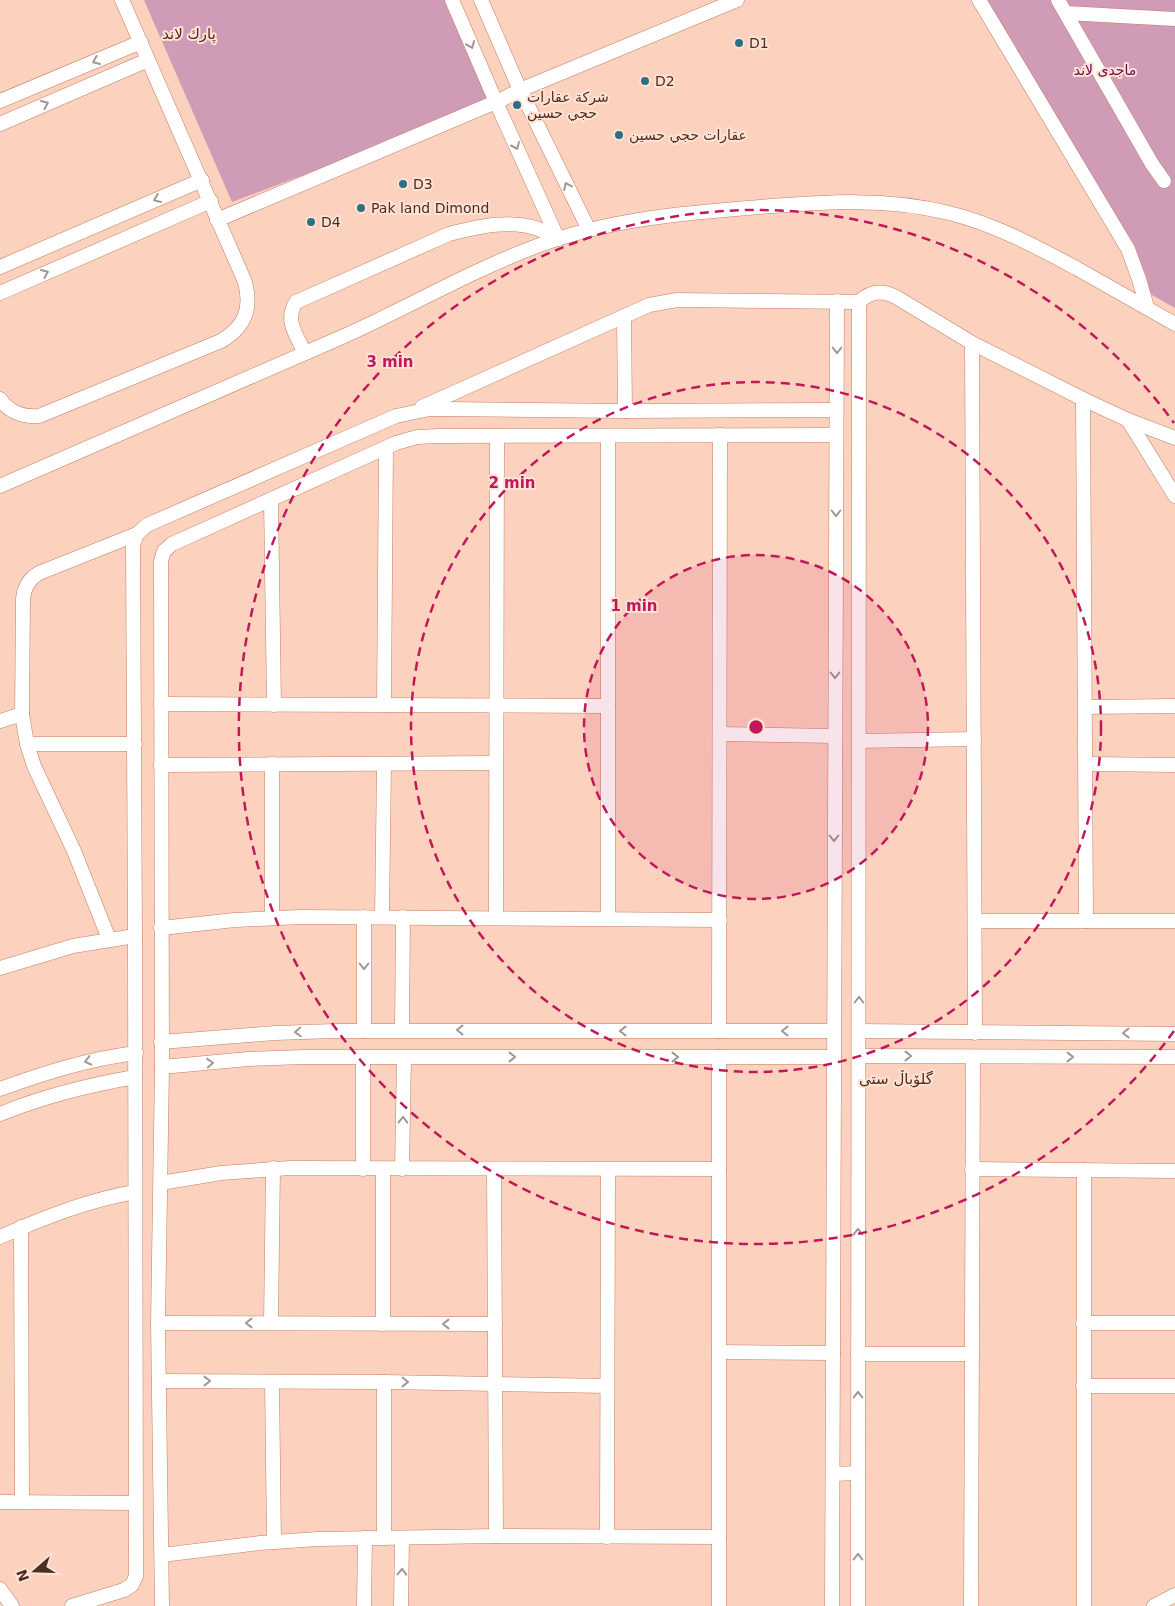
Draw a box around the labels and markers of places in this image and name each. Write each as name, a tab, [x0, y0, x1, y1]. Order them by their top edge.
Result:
place label: D1	[749, 35, 769, 51]
marker: D1	[733, 37, 745, 49]
place label: D2	[655, 73, 675, 89]
marker: D2	[639, 75, 651, 87]
place label: شرکة عقارات حجي حسين	[527, 89, 609, 122]
marker: شرکة عقارات حجي حسين	[511, 99, 523, 111]
place label: عقارات حجي حسين	[629, 127, 747, 144]
marker: عقارات حجي حسين	[613, 129, 625, 141]
place label: D3	[413, 176, 433, 192]
marker: D3	[397, 178, 409, 190]
place label: Pak land Dimond	[371, 200, 489, 216]
marker: Pak land Dimond	[355, 202, 367, 214]
place label: D4	[321, 214, 341, 230]
marker: D4	[305, 216, 317, 228]
centre of rings	[747, 718, 765, 736]

